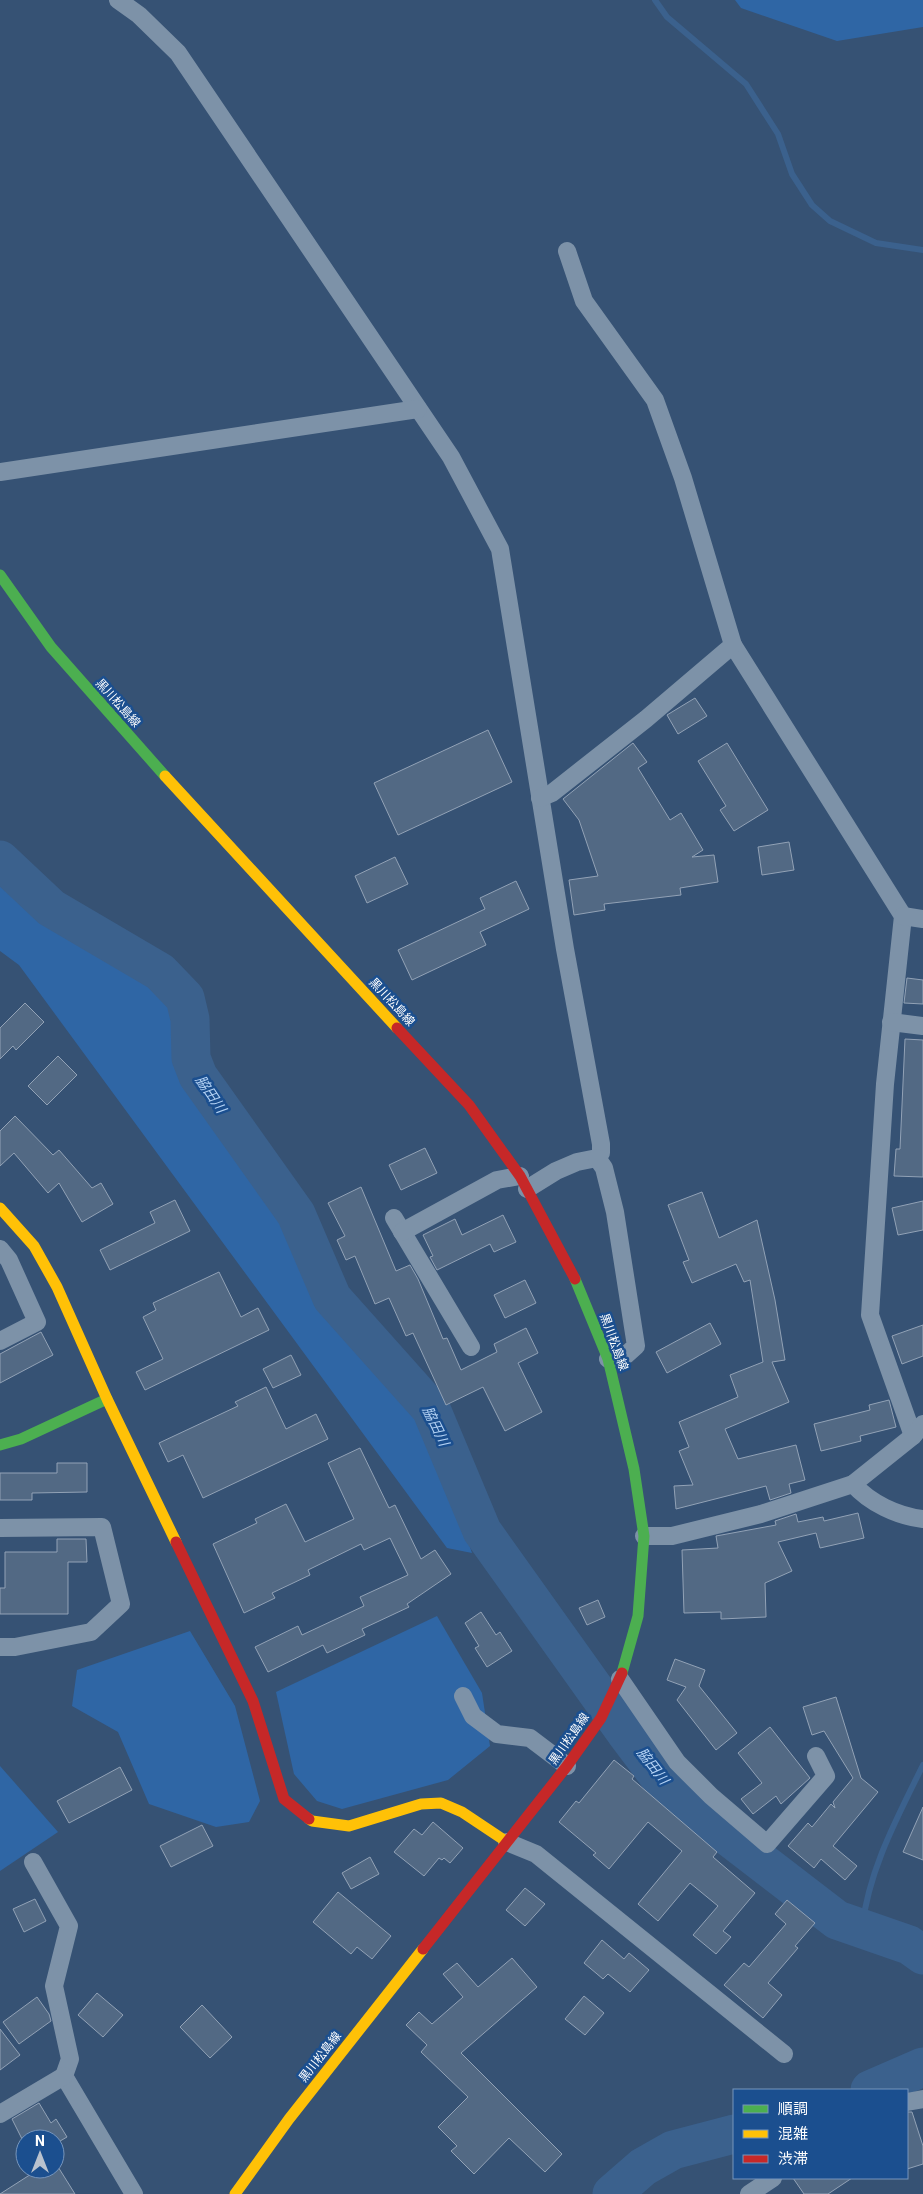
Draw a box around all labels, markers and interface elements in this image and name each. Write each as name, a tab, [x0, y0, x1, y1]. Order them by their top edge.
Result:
street label: 黒川松島線	[93, 676, 143, 730]
street label: 黒川松島線	[366, 975, 418, 1029]
water label: 脇田川	[193, 1072, 230, 1118]
street label: 黒川松島線	[597, 1311, 631, 1373]
water label: 脇田川	[420, 1404, 453, 1450]
street label: 黒川松島線	[546, 1710, 592, 1768]
water label: 脇田川	[634, 1745, 673, 1789]
street label: 黒川松島線	[296, 2029, 344, 2085]
legend	[733, 2089, 908, 2179]
text: 順調	[778, 2100, 808, 2118]
text: 混雑	[778, 2125, 808, 2143]
north arrow	[15, 2129, 65, 2179]
text: N	[35, 2133, 45, 2149]
text: 渋滞	[778, 2150, 808, 2168]

